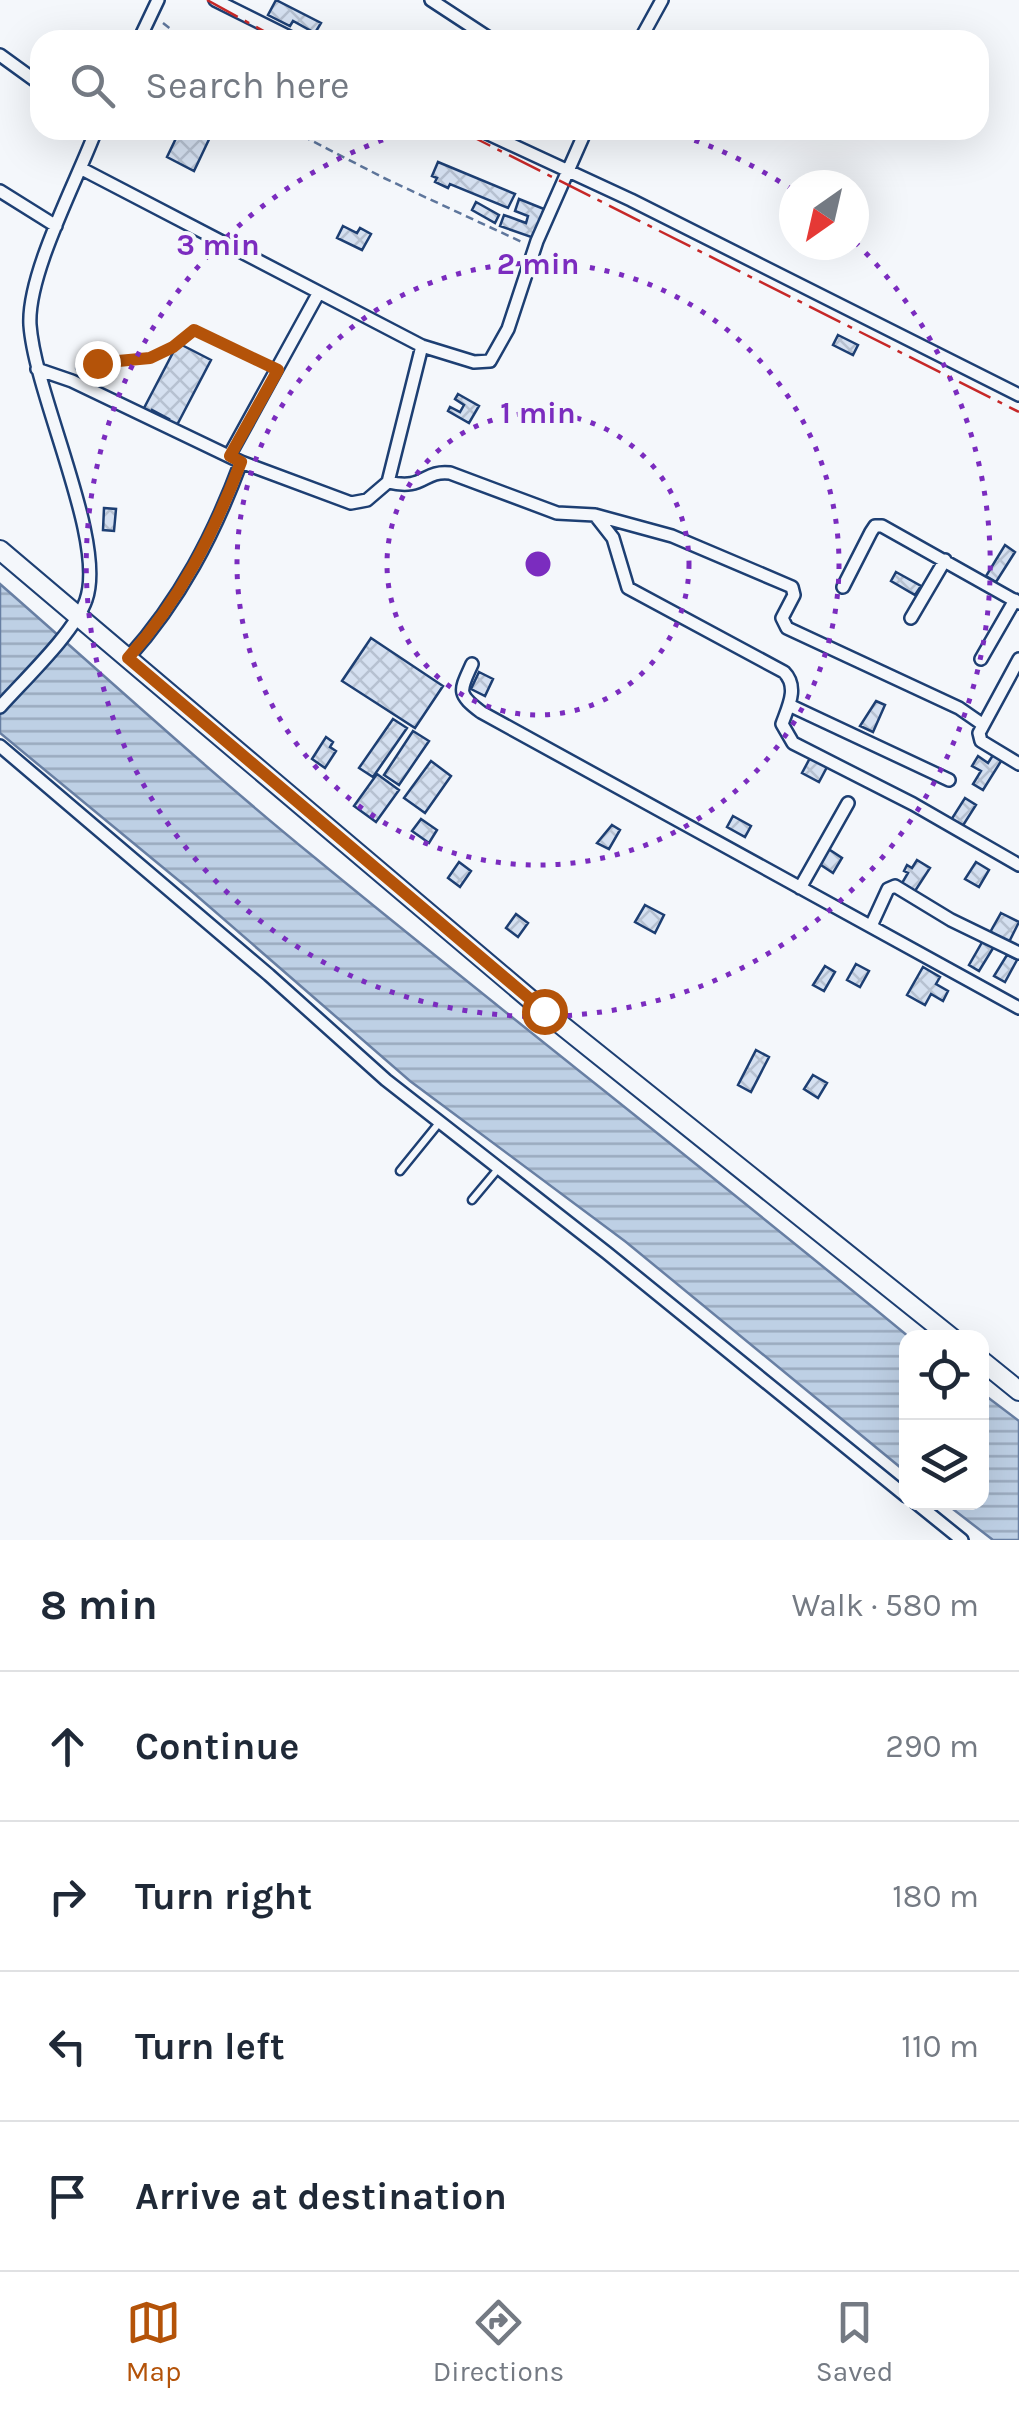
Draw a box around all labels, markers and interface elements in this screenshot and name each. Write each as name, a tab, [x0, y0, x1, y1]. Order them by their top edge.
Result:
search box	[30, 30, 989, 140]
icon: search	[65, 58, 120, 113]
text: Search here	[145, 63, 349, 108]
north arrow	[779, 170, 869, 260]
text: 3 min	[176, 227, 260, 263]
text: 2 min	[497, 246, 579, 282]
route end	[75, 341, 121, 387]
text: 1 min	[500, 395, 576, 431]
centre of rings	[520, 546, 556, 582]
route start	[522, 989, 568, 1035]
map controls	[899, 1330, 989, 1510]
button: locate	[899, 1330, 989, 1420]
button: layers	[899, 1420, 989, 1510]
text: 8 min	[40, 1580, 158, 1630]
text: Walk · 580 m	[792, 1587, 979, 1624]
icon: ahead	[40, 1719, 95, 1774]
text: Continue	[135, 1724, 299, 1769]
text: 290 m	[885, 1728, 979, 1765]
icon: right	[40, 1869, 95, 1924]
text: Turn right	[135, 1874, 312, 1919]
text: 180 m	[892, 1878, 979, 1915]
icon: left	[40, 2019, 95, 2074]
text: Turn left	[135, 2024, 285, 2069]
text: 110 m	[901, 2028, 979, 2065]
icon: arrive	[40, 2169, 95, 2224]
text: Arrive at destination	[135, 2174, 507, 2219]
tab: Map	[126, 2295, 181, 2388]
tab: Directions	[433, 2295, 564, 2388]
tab: Saved	[816, 2295, 893, 2388]

